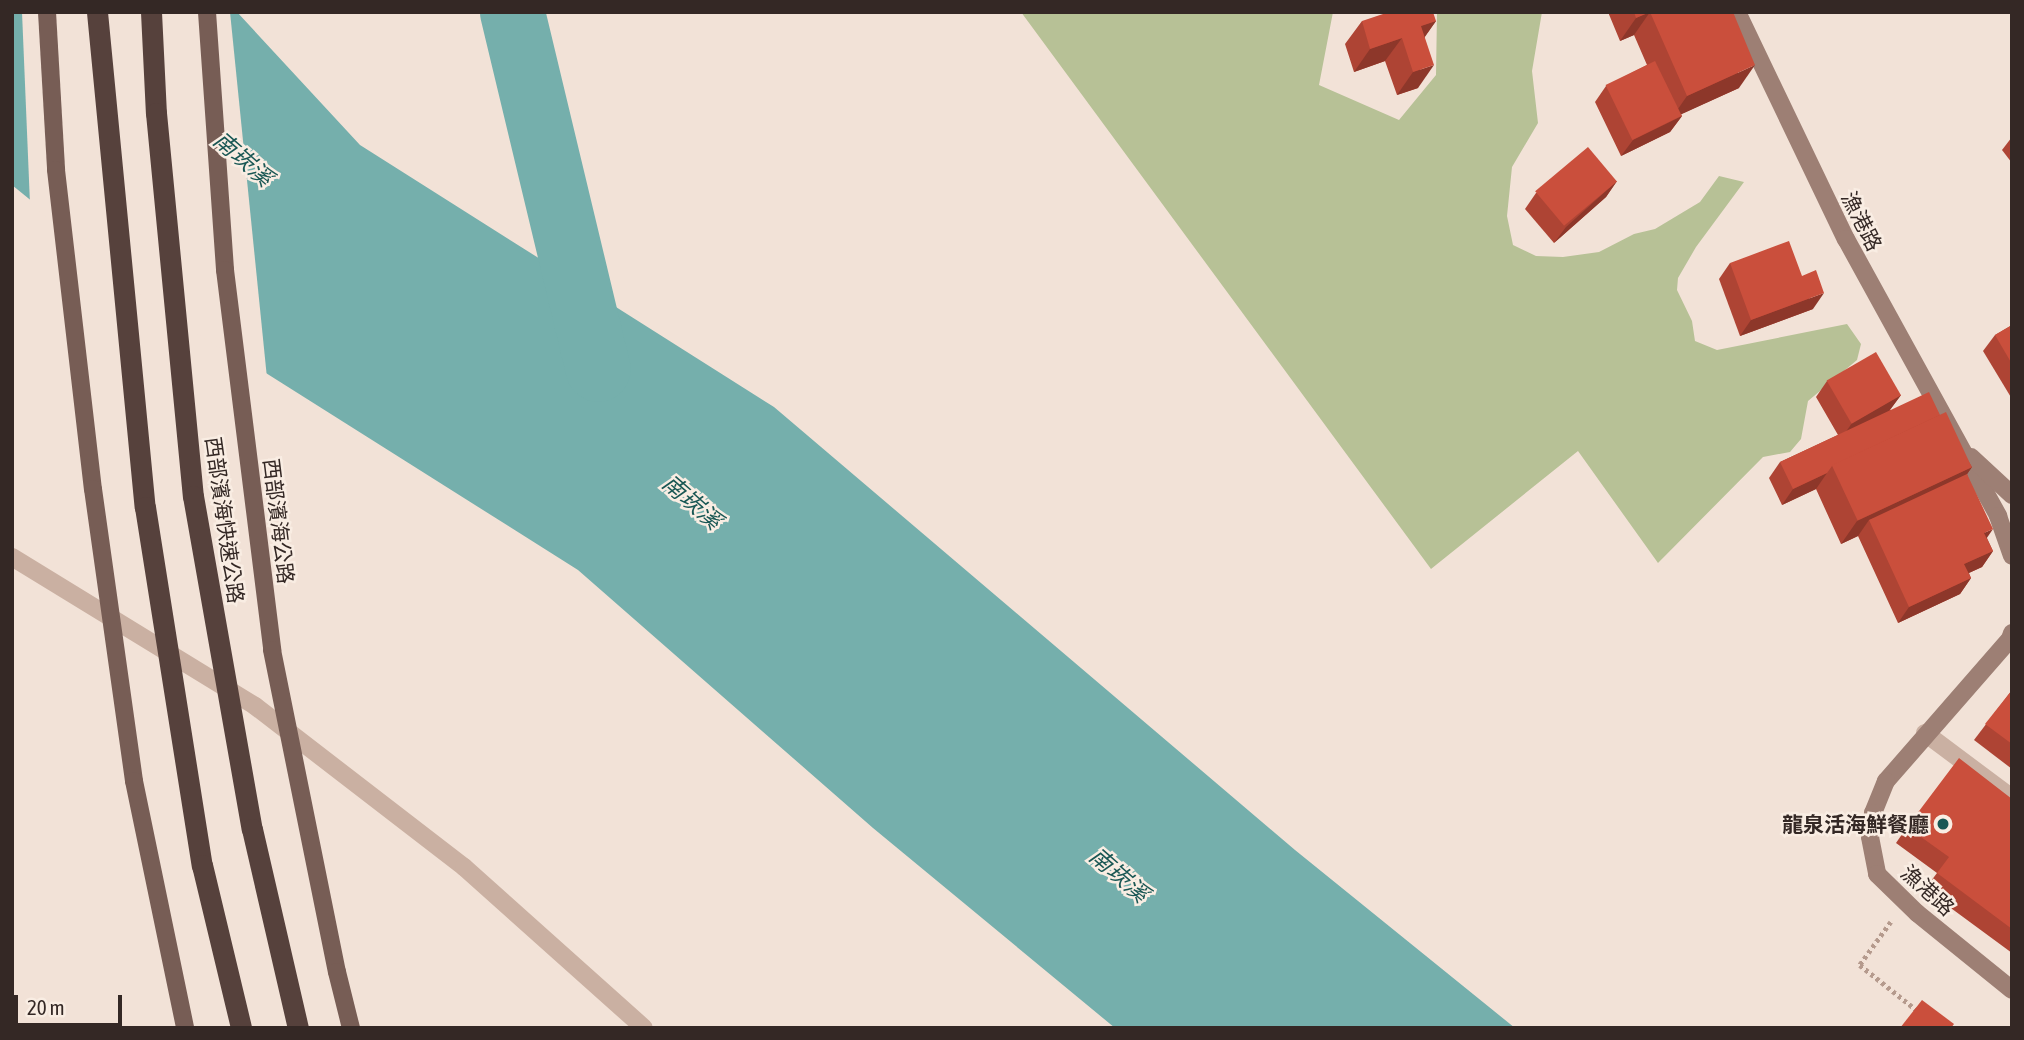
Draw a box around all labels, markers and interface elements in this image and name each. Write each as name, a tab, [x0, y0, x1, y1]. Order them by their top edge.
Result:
water label: 南崁溪	[208, 126, 278, 192]
street label: 漁港路	[1836, 187, 1888, 255]
street label: 西部濱海快速公路	[201, 435, 249, 605]
street label: 西部濱海公路	[259, 457, 299, 585]
water label: 南崁溪	[657, 469, 727, 535]
place label: 龍泉活海鮮餐廳	[1782, 811, 1929, 837]
marker: 龍泉活海鮮餐廳	[1935, 816, 1951, 832]
water label: 南崁溪	[1084, 842, 1154, 908]
street label: 漁港路	[1896, 860, 1960, 920]
scale bar	[18, 981, 126, 1025]
text: 20 m	[27, 995, 65, 1019]

